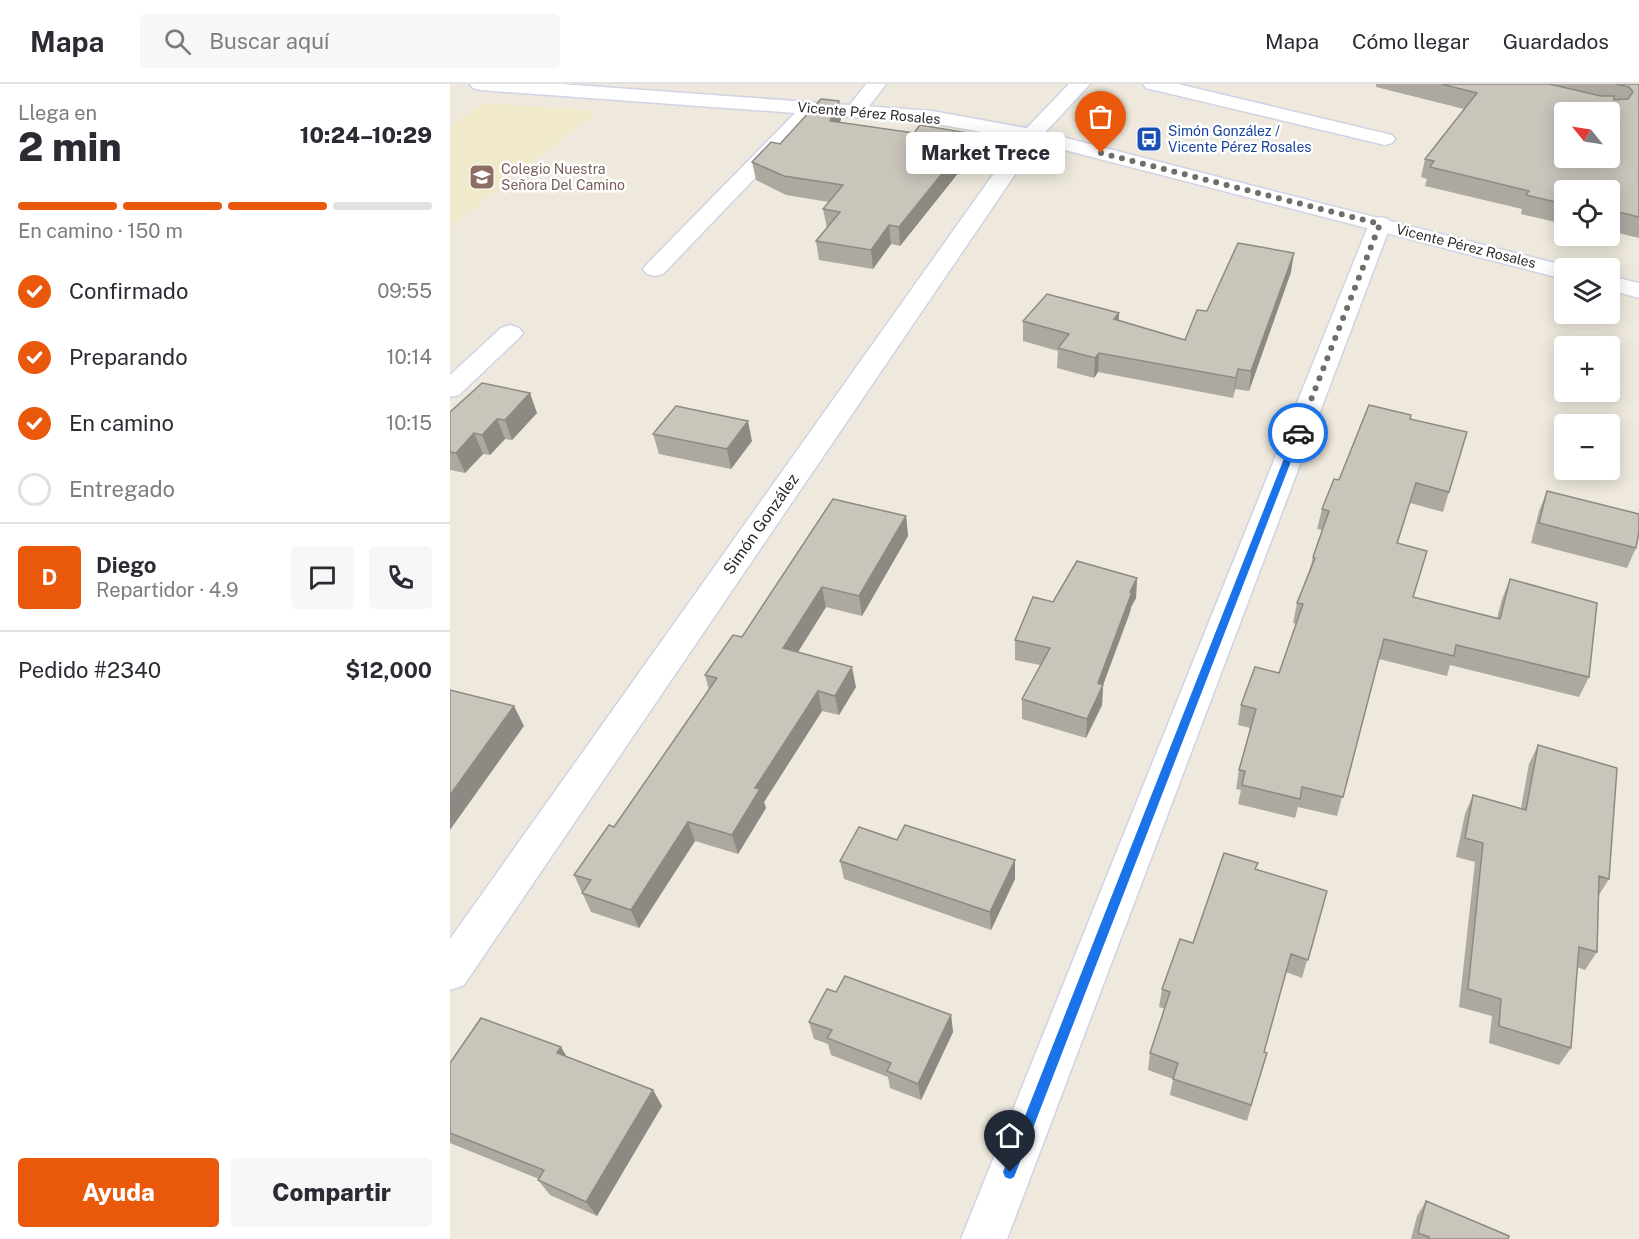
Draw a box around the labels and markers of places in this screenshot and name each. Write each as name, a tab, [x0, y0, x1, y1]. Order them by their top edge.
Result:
pin	[1075, 91, 1126, 153]
place label: Simón González / Vicente Pérez Rosales	[1168, 123, 1311, 155]
bus stop icon: Simón González / Vicente Pérez Rosales	[1134, 124, 1164, 154]
callout: Market Trece	[906, 132, 1065, 174]
place label: Colegio Nuestra Señora Del Camino	[501, 161, 625, 193]
school or university icon: Colegio Nuestra Señora Del Camino	[467, 162, 497, 192]
pin	[984, 1110, 1035, 1172]

